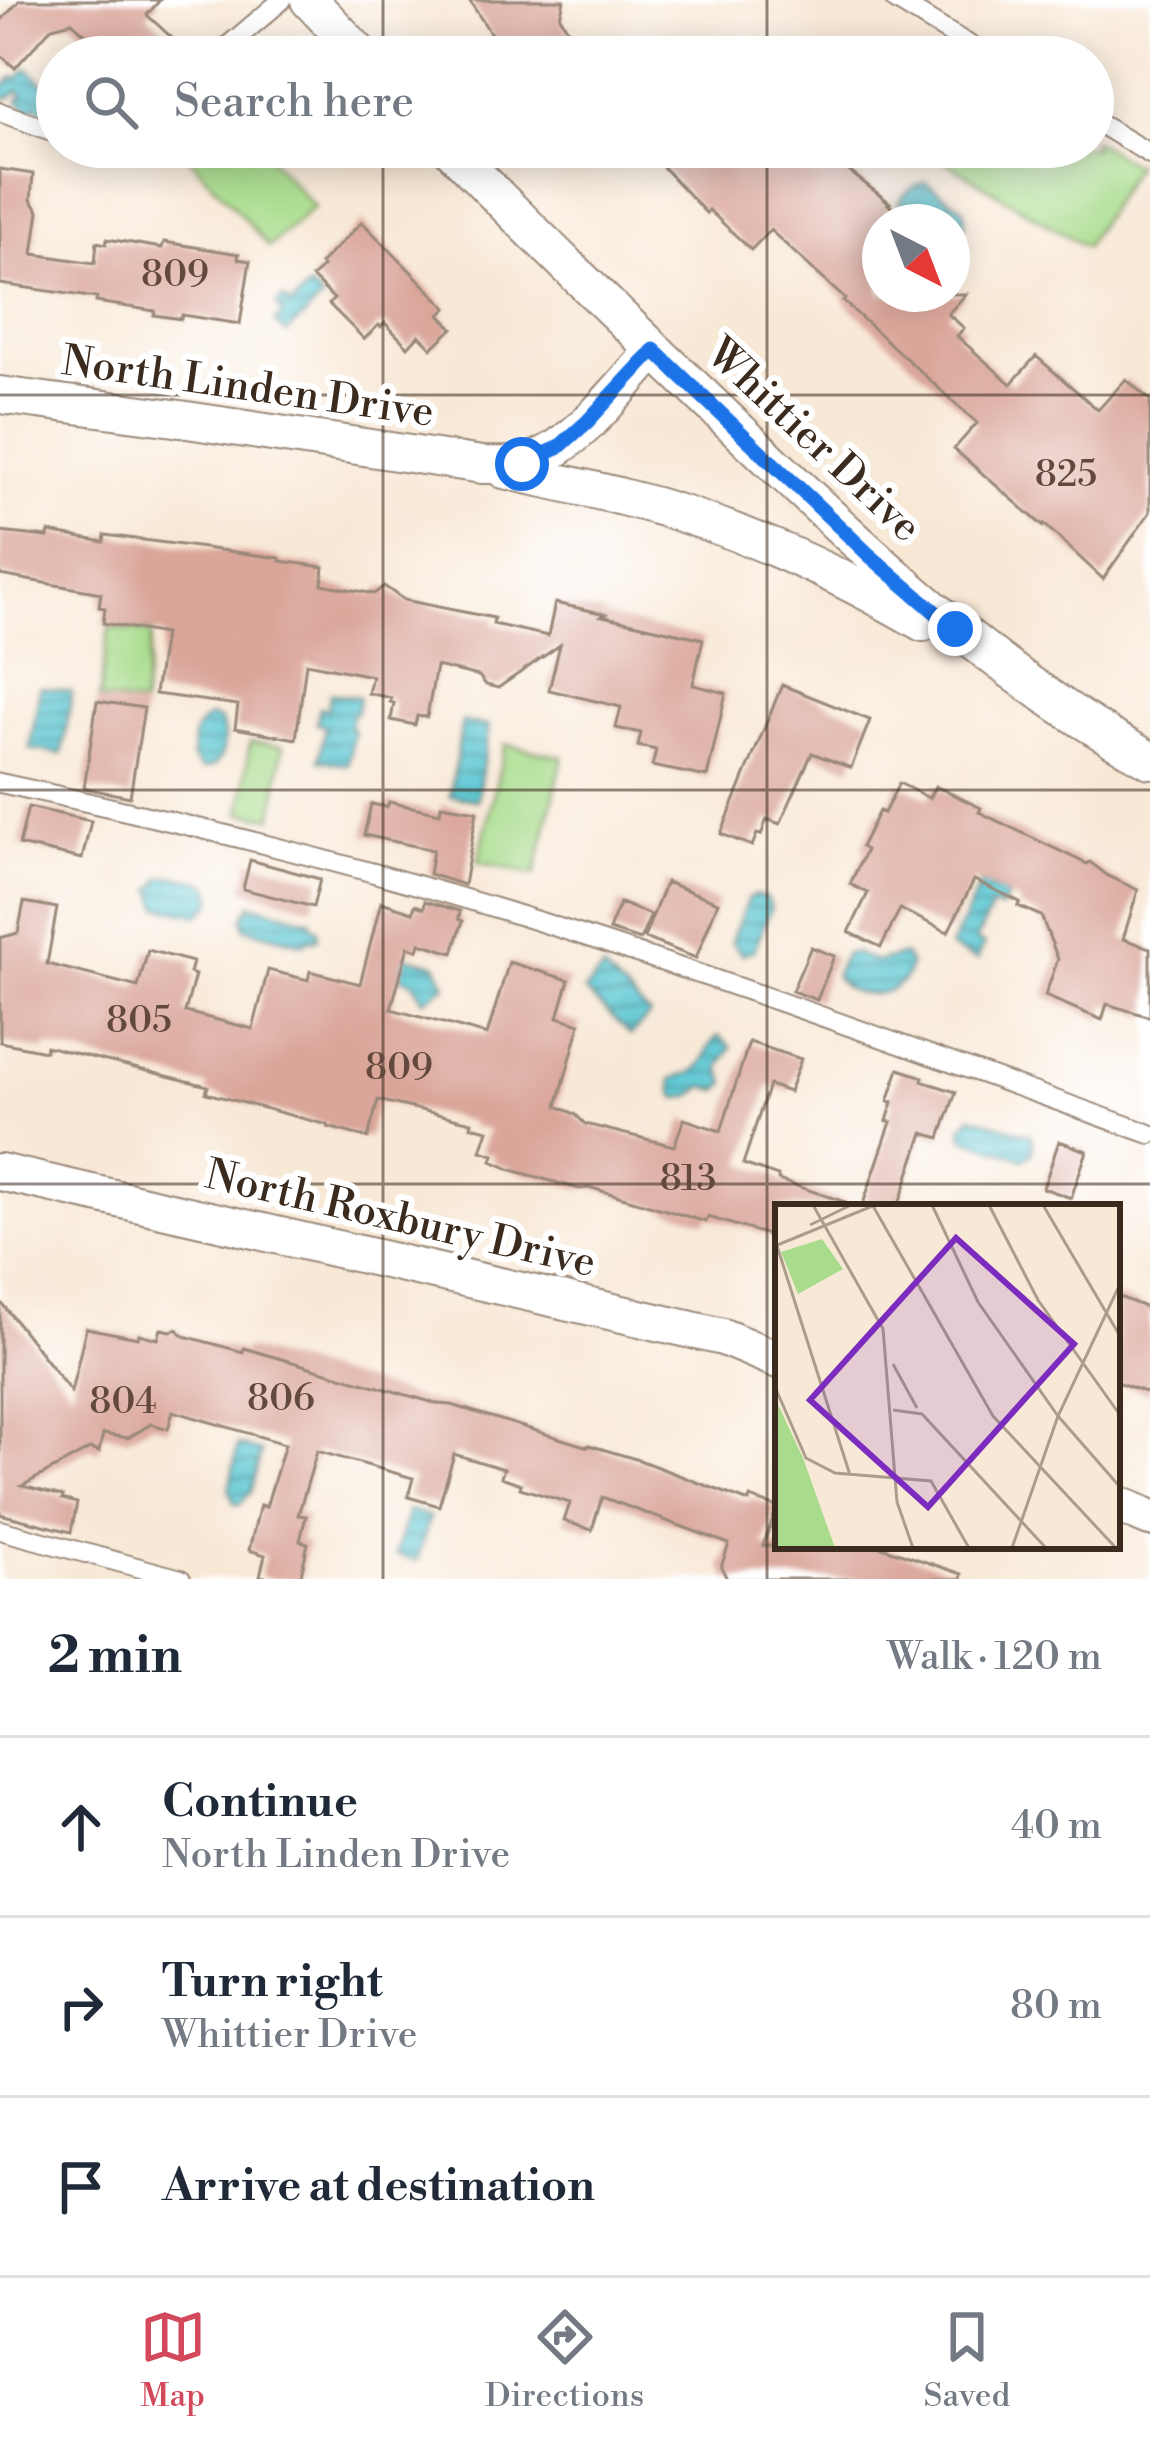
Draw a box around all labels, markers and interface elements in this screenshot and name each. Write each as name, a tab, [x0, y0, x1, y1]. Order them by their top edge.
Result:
search box	[36, 36, 1114, 168]
icon: search	[78, 69, 144, 135]
text: Search here	[174, 74, 414, 131]
north arrow	[862, 204, 970, 312]
house number: 809	[141, 253, 209, 298]
street label: Whittier Drive	[693, 326, 932, 554]
street label: North Linden Drive	[58, 335, 437, 440]
route start	[495, 437, 549, 491]
house number: 825	[1035, 453, 1097, 498]
route end	[928, 602, 982, 656]
house number: 805	[106, 999, 172, 1044]
house number: 809	[365, 1046, 433, 1091]
street label: North Roxbury Drive	[200, 1149, 601, 1291]
house number: 813	[660, 1157, 716, 1202]
inset map	[775, 1204, 1120, 1549]
house number: 806	[247, 1377, 315, 1422]
house number: 804	[89, 1380, 157, 1425]
text: 2 min	[48, 1625, 182, 1689]
text: Walk · 120 m	[887, 1633, 1102, 1682]
text: Continue	[162, 1774, 358, 1831]
icon: ahead	[48, 1794, 114, 1860]
text: 40 m	[1011, 1802, 1102, 1851]
text: North Linden Drive	[162, 1831, 510, 1880]
text: Turn right	[162, 1954, 383, 2011]
icon: right	[48, 1974, 114, 2040]
text: 80 m	[1010, 1982, 1102, 2031]
text: Whittier Drive	[162, 2011, 417, 2060]
icon: arrive	[48, 2154, 114, 2220]
text: Arrive at destination	[162, 2158, 595, 2215]
tab: Map	[140, 2304, 206, 2417]
tab: Directions	[485, 2304, 644, 2417]
tab: Saved	[924, 2304, 1010, 2417]

